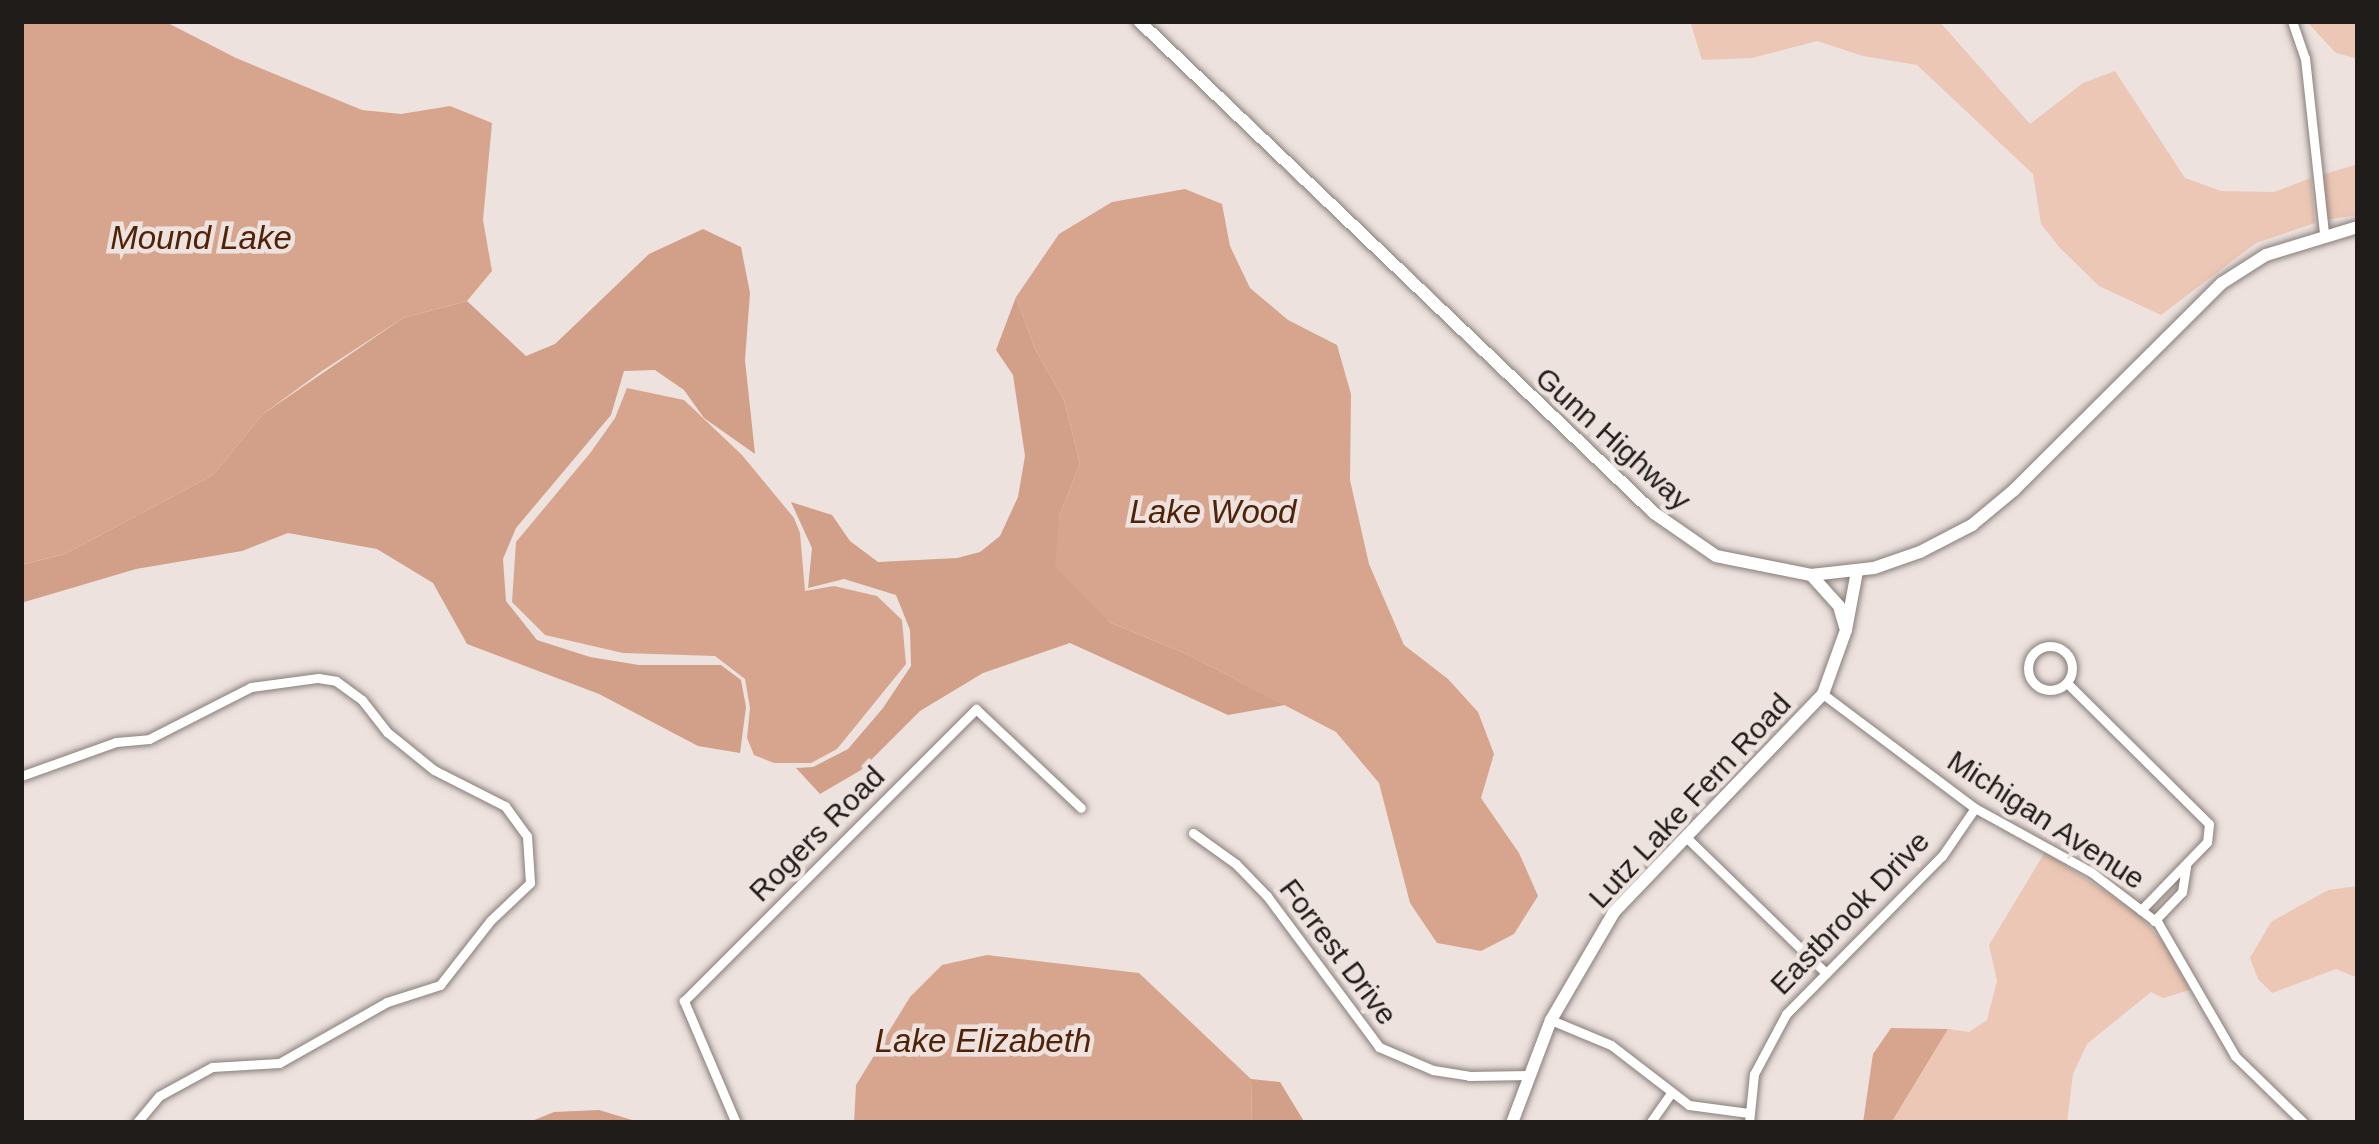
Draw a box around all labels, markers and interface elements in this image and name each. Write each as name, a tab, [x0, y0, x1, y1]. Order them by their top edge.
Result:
water label: Mound Lake	[110, 218, 292, 258]
street label: Gunn Highway	[1528, 360, 1698, 518]
water label: Lake Wood	[1130, 492, 1296, 532]
street label: Lutz Lake Fern Road	[1581, 686, 1799, 916]
street label: Michigan Avenue	[1940, 742, 2152, 898]
street label: Rogers Road	[742, 759, 892, 909]
street label: Eastbrook Drive	[1763, 824, 1937, 1002]
street label: Forrest Drive	[1271, 872, 1405, 1032]
water label: Lake Elizabeth	[875, 1021, 1091, 1061]

